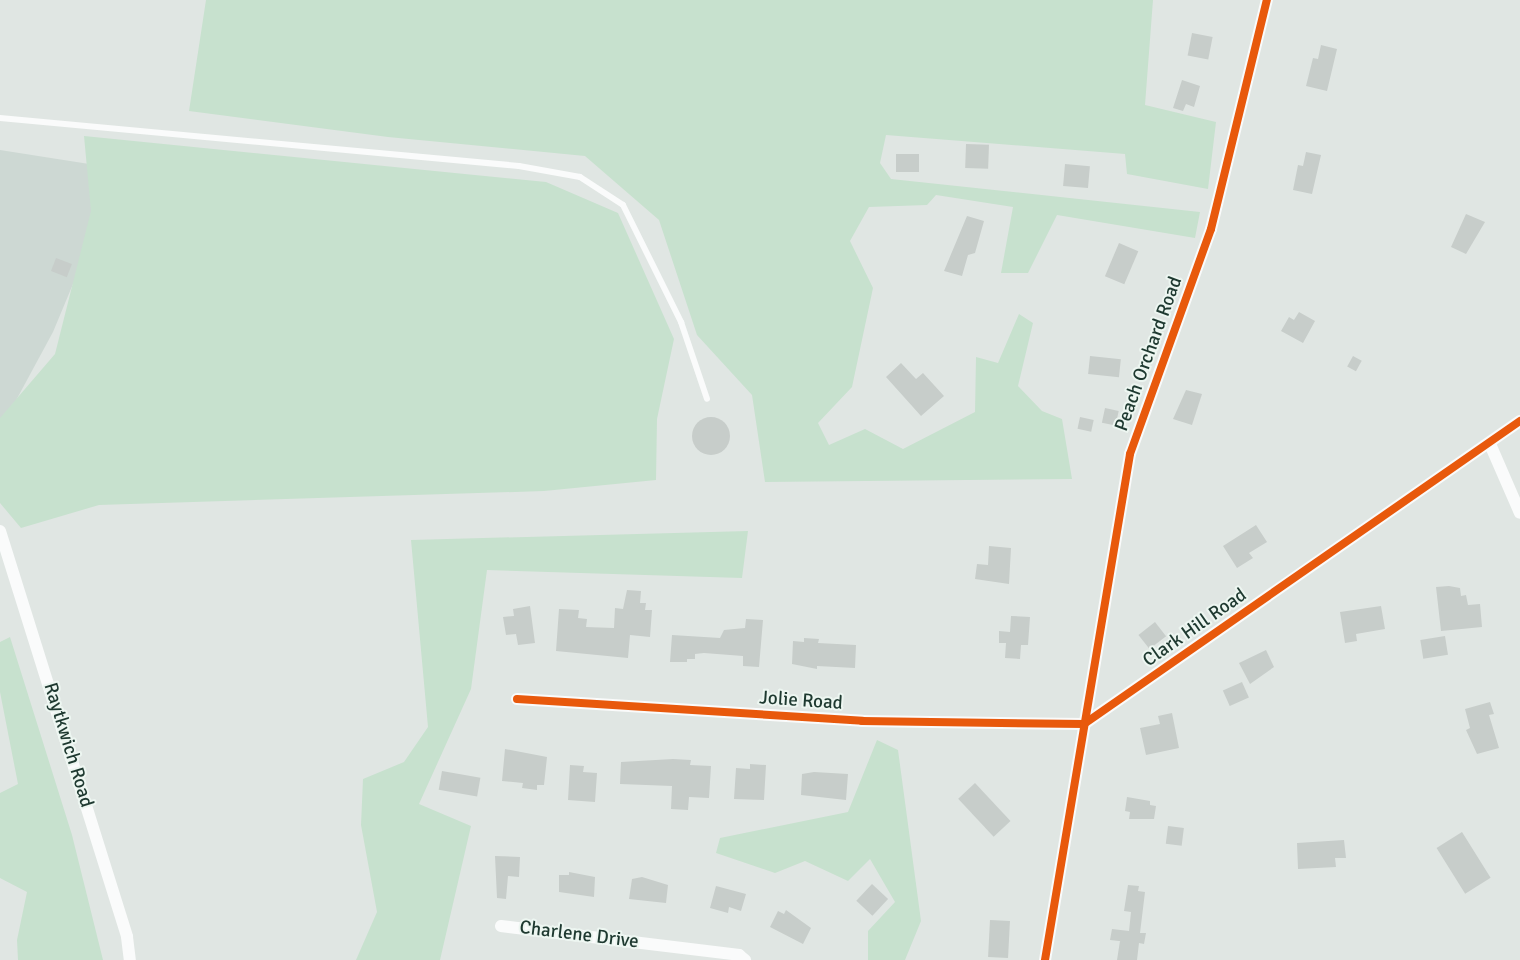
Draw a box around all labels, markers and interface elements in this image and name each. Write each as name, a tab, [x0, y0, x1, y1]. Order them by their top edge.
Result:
street label: Peach Orchard Road	[1110, 274, 1188, 434]
street label: Clark Hill Road	[1139, 584, 1251, 672]
street label: Raytkwich Road	[38, 680, 98, 810]
street label: Jolie Road	[759, 687, 843, 715]
street label: Charlene Drive	[518, 916, 640, 954]

